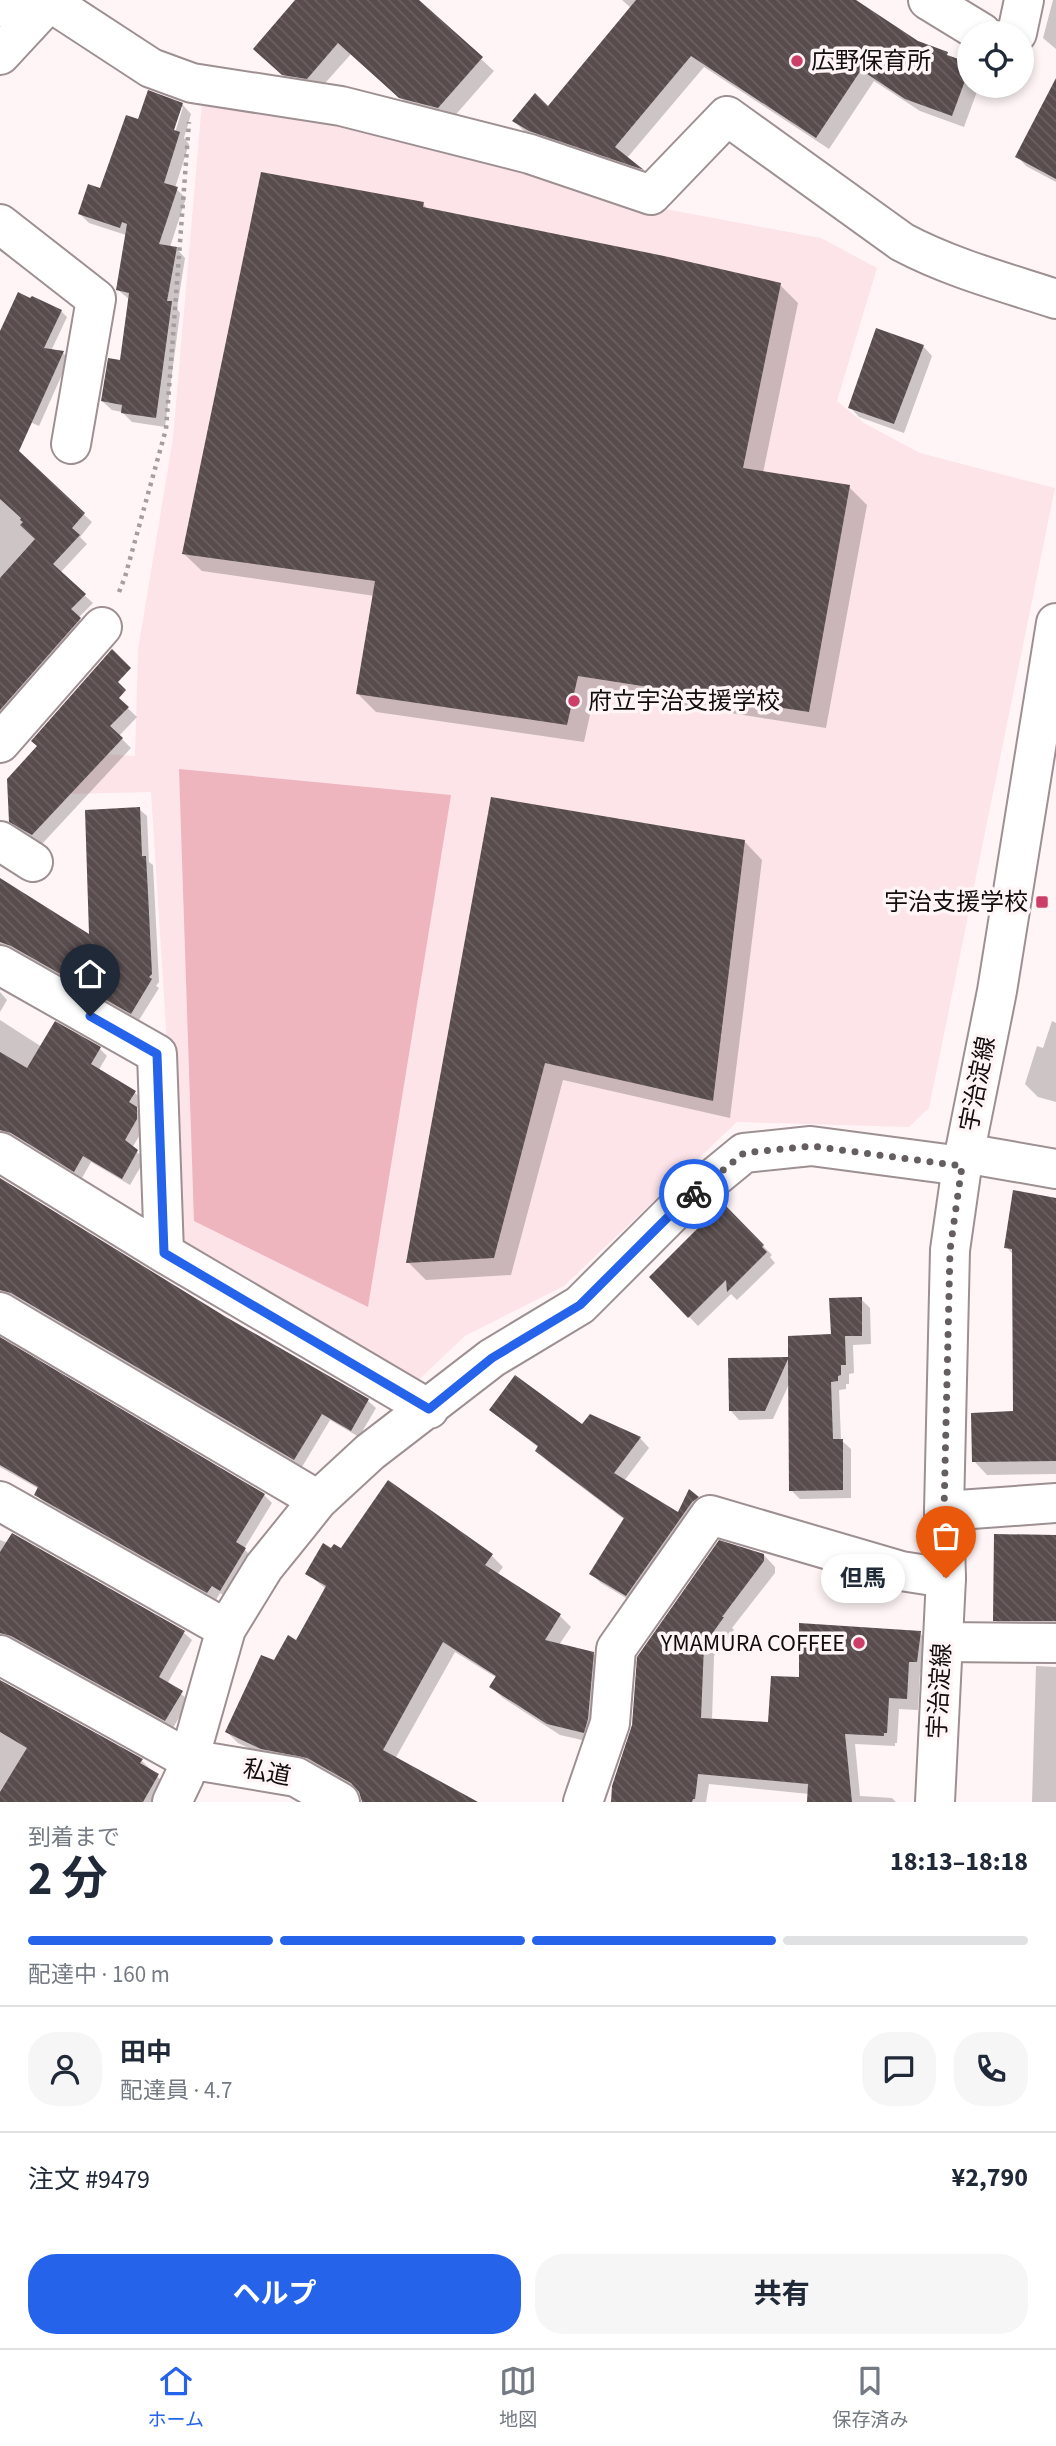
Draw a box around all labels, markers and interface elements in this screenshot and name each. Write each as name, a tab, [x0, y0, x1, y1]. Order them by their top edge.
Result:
map controls	[957, 21, 1034, 98]
button: locate	[957, 21, 1034, 98]
place label: 広野保育所	[811, 44, 931, 79]
marker: 広野保育所	[789, 53, 805, 69]
place label: 府立宇治支援学校	[588, 684, 780, 719]
marker: 府立宇治支援学校	[566, 693, 582, 709]
place label: 宇治支援学校	[884, 885, 1028, 920]
marker: 宇治支援学校	[1034, 894, 1050, 910]
pin	[60, 944, 120, 1016]
icon: home	[71, 955, 109, 993]
street label: 宇治淀線	[952, 1034, 1004, 1134]
courier	[659, 1159, 729, 1229]
icon: bike	[675, 1175, 713, 1213]
pin	[916, 1506, 976, 1578]
icon: bag	[927, 1517, 965, 1555]
callout: 但馬	[820, 1554, 904, 1602]
text: 但馬	[840, 1562, 886, 1595]
place label: YMAMURA COFFEE	[660, 1626, 845, 1661]
marker: YMAMURA COFFEE	[851, 1635, 867, 1651]
street label: 宇治淀線	[920, 1642, 960, 1740]
street label: 私道	[240, 1751, 294, 1795]
text: 到着まで	[28, 1821, 120, 1854]
text: 18:13–18:18	[890, 1843, 1028, 1880]
text: 2 分	[28, 1847, 108, 1912]
text: 配達中 · 160 m	[28, 1958, 170, 1991]
button: person	[28, 2032, 102, 2106]
button: chat	[862, 2032, 936, 2106]
button: phone	[954, 2032, 1028, 2106]
text: 田中	[120, 2034, 172, 2071]
text: 配達員 · 4.7	[120, 2074, 233, 2107]
text: ¥2,790	[952, 2159, 1028, 2196]
text: 注文 #9479	[28, 2161, 150, 2198]
button: ヘルプ	[28, 2254, 521, 2334]
button: 共有	[535, 2254, 1028, 2334]
tab: ホーム	[148, 2362, 204, 2434]
tab: 地図	[499, 2362, 537, 2434]
tab: 保存済み	[832, 2362, 908, 2434]

